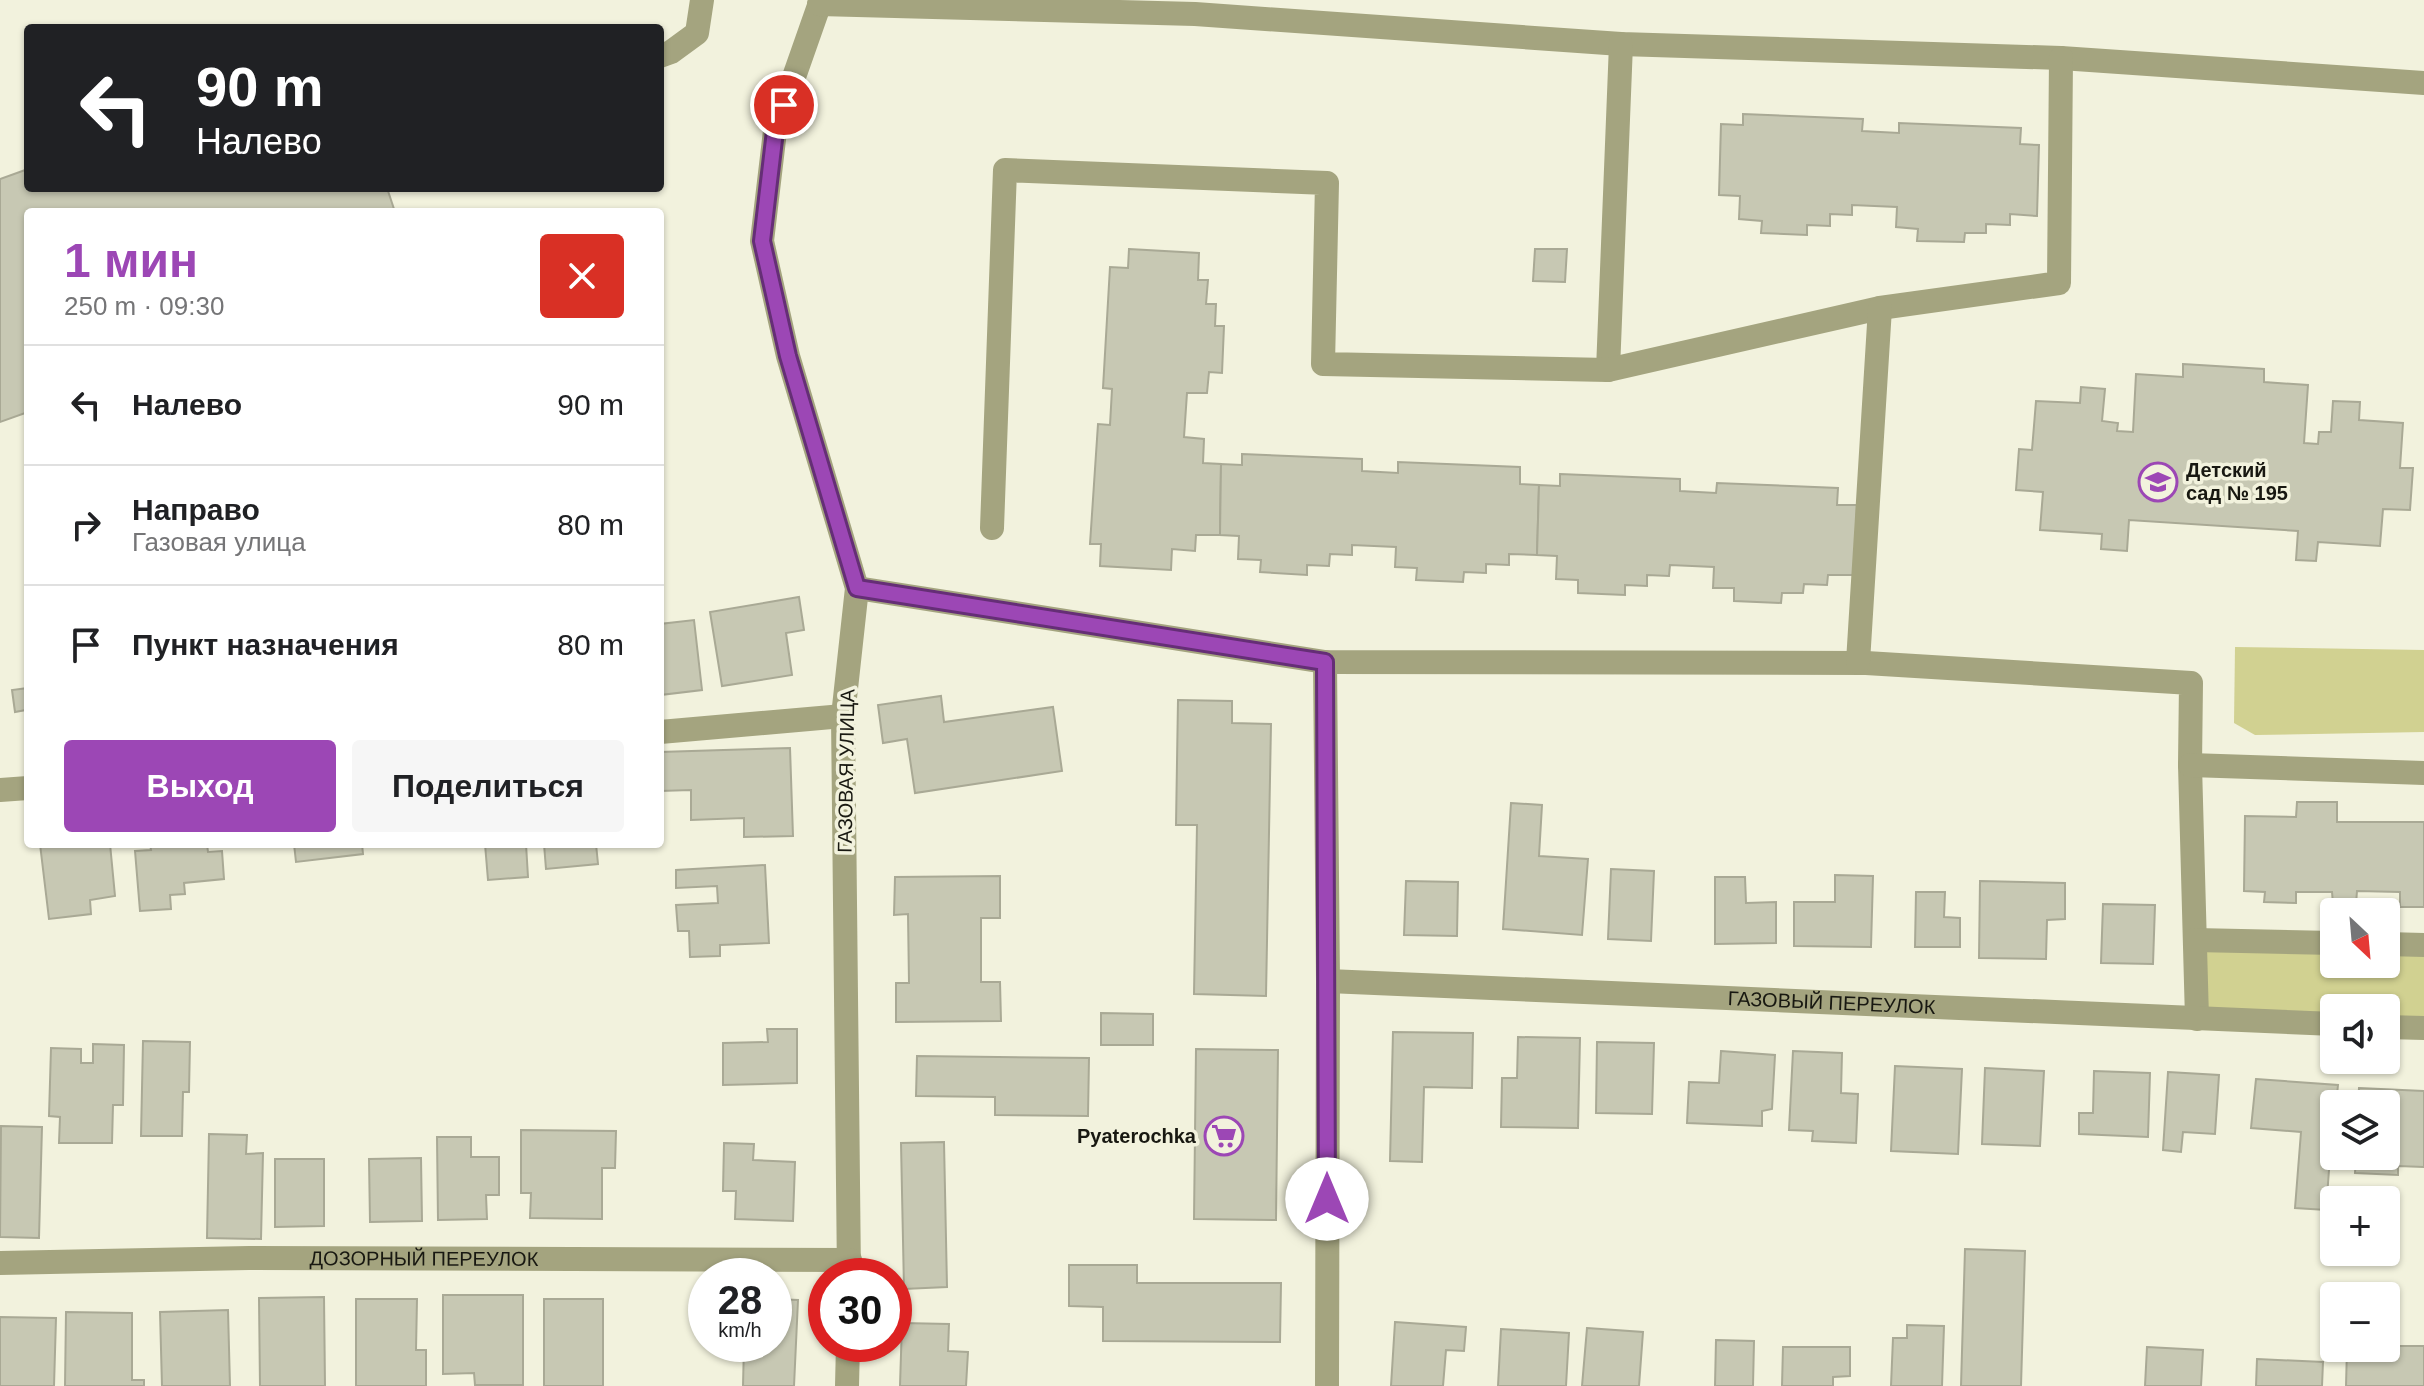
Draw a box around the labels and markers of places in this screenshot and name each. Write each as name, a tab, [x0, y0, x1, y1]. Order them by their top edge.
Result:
pin	[750, 71, 818, 139]
place label: Детский сад № 195	[2186, 459, 2288, 504]
school or university icon: Детский сад № 195	[2137, 461, 2179, 503]
supermarket icon: Pyaterochka	[1203, 1115, 1245, 1157]
place label: Pyaterochka	[1077, 1125, 1197, 1147]

